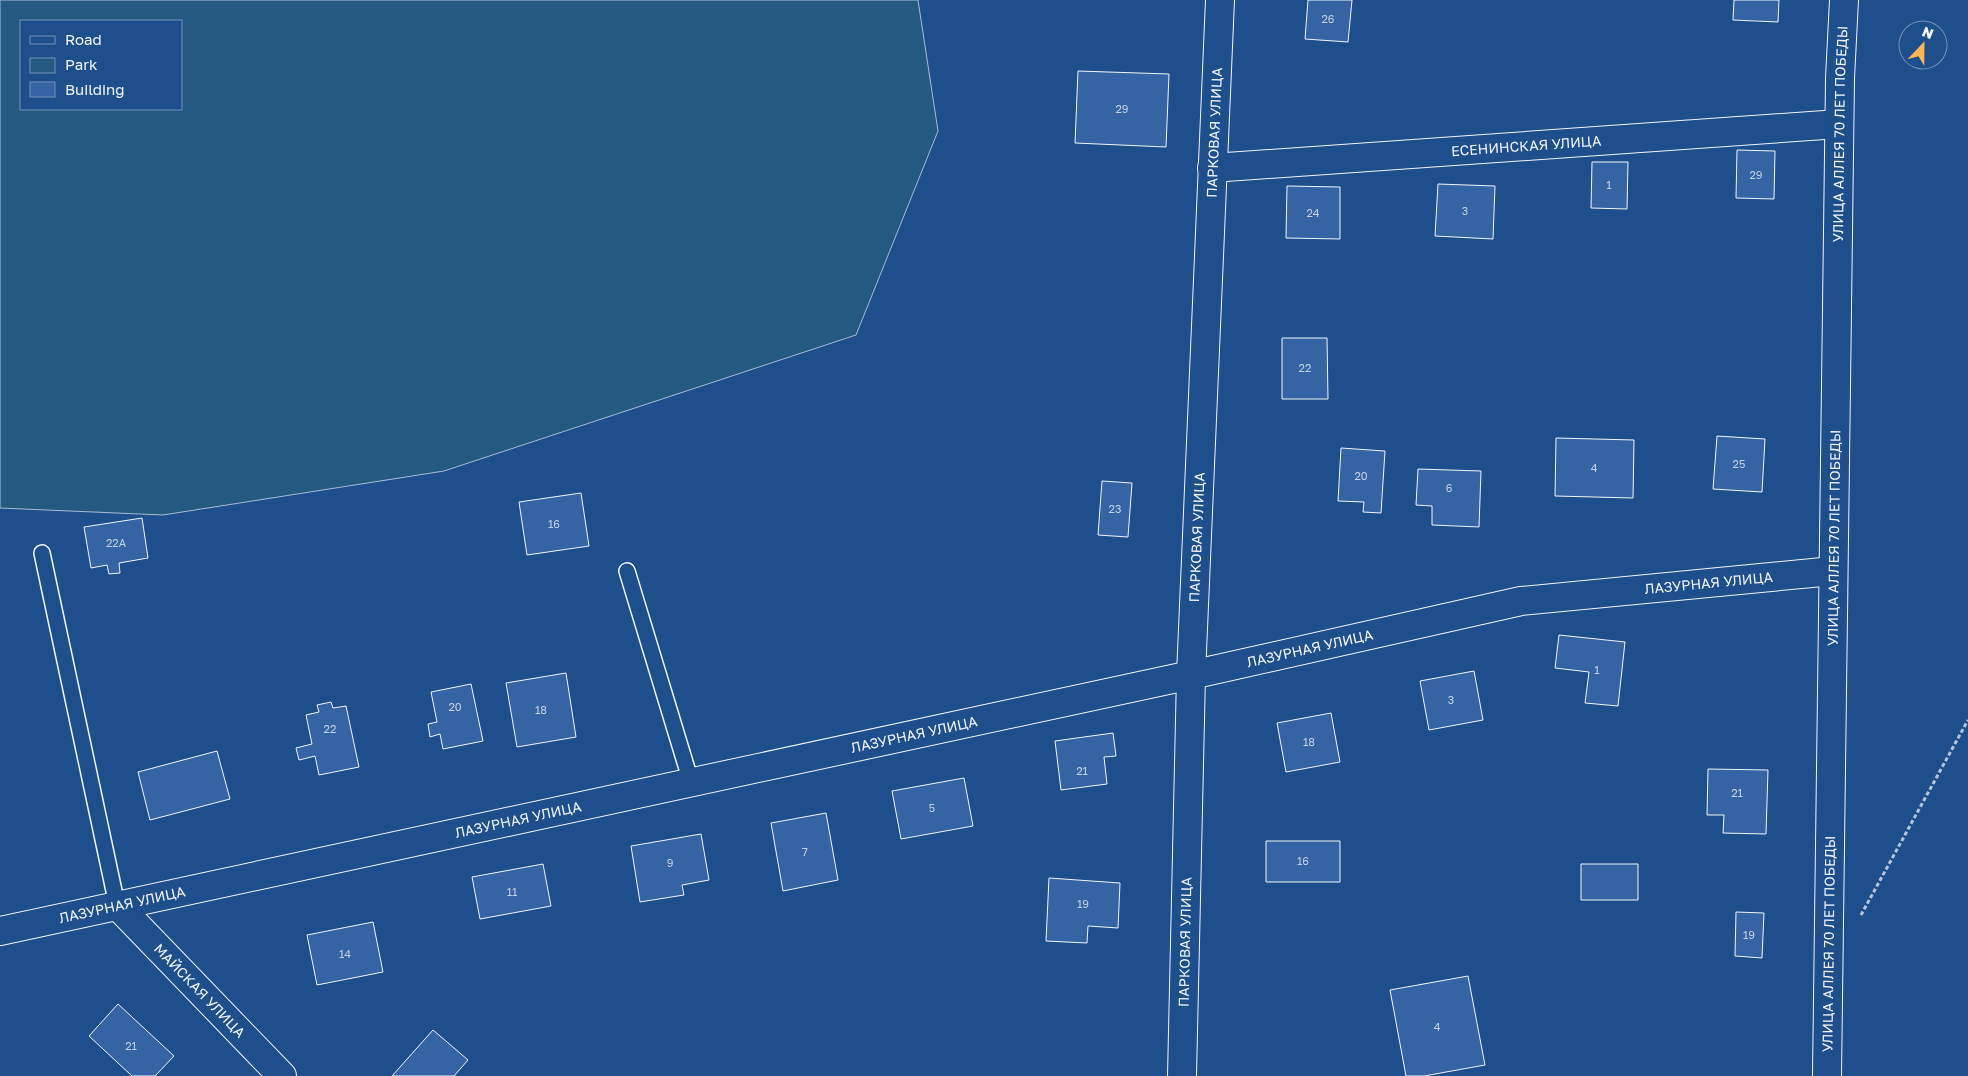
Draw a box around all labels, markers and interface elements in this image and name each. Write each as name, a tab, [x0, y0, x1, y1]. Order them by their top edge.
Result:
house number: 26	[1321, 12, 1335, 25]
legend	[20, 20, 182, 110]
north arrow	[1898, 20, 1948, 70]
text: N	[1920, 23, 1936, 42]
street label: УЛИЦА АЛЛЕЯ 70 ЛЕТ ПОБЕДЫ	[1829, 25, 1851, 242]
text: Road	[65, 30, 102, 48]
text: Park	[65, 55, 98, 73]
street label: ПАРКОВАЯ УЛИЦА	[1203, 67, 1225, 198]
text: Building	[65, 80, 125, 98]
house number: 29	[1115, 102, 1129, 115]
street label: ЕСЕНИНСКАЯ УЛИЦА	[1451, 132, 1602, 159]
house number: 29	[1749, 168, 1763, 181]
house number: 1	[1606, 178, 1612, 191]
house number: 3	[1462, 204, 1468, 217]
house number: 24	[1306, 206, 1320, 219]
house number: 22	[1299, 361, 1311, 374]
street label: УЛИЦА АЛЛЕЯ 70 ЛЕТ ПОБЕДЫ	[1824, 430, 1843, 646]
house number: 25	[1733, 457, 1745, 470]
house number: 4	[1591, 461, 1598, 474]
house number: 20	[1354, 469, 1368, 482]
street label: ПАРКОВАЯ УЛИЦА	[1185, 471, 1208, 603]
house number: 6	[1446, 481, 1453, 494]
house number: 23	[1109, 502, 1121, 515]
house number: 16	[548, 517, 560, 530]
house number: 22А	[106, 536, 127, 549]
street label: ЛАЗУРНАЯ УЛИЦА	[1644, 568, 1774, 597]
street label: ЛАЗУРНАЯ УЛИЦА	[1245, 625, 1375, 670]
house number: 1	[1594, 663, 1600, 676]
house number: 3	[1448, 693, 1454, 706]
house number: 20	[448, 700, 462, 713]
house number: 18	[535, 703, 547, 716]
street label: ЛАЗУРНАЯ УЛИЦА	[849, 712, 979, 756]
house number: 22	[324, 722, 336, 735]
house number: 18	[1303, 735, 1315, 748]
house number: 21	[1076, 764, 1088, 777]
house number: 21	[1731, 786, 1743, 799]
street label: ЛАЗУРНАЯ УЛИЦА	[453, 797, 583, 841]
house number: 5	[929, 801, 935, 814]
street label: УЛИЦА АЛЛЕЯ 70 ЛЕТ ПОБЕДЫ	[1818, 836, 1838, 1052]
house number: 7	[802, 845, 808, 858]
house number: 16	[1297, 854, 1309, 867]
house number: 9	[667, 856, 673, 869]
street label: ПАРКОВАЯ УЛИЦА	[1175, 876, 1194, 1007]
street label: ЛАЗУРНАЯ УЛИЦА	[57, 882, 188, 926]
house number: 11	[507, 885, 517, 898]
house number: 19	[1077, 897, 1089, 910]
house number: 19	[1743, 928, 1755, 941]
street label: МАЙСКАЯ УЛИЦА	[151, 940, 250, 1041]
house number: 14	[339, 947, 351, 960]
house number: 4	[1434, 1020, 1441, 1033]
house number: 21	[125, 1039, 137, 1052]

